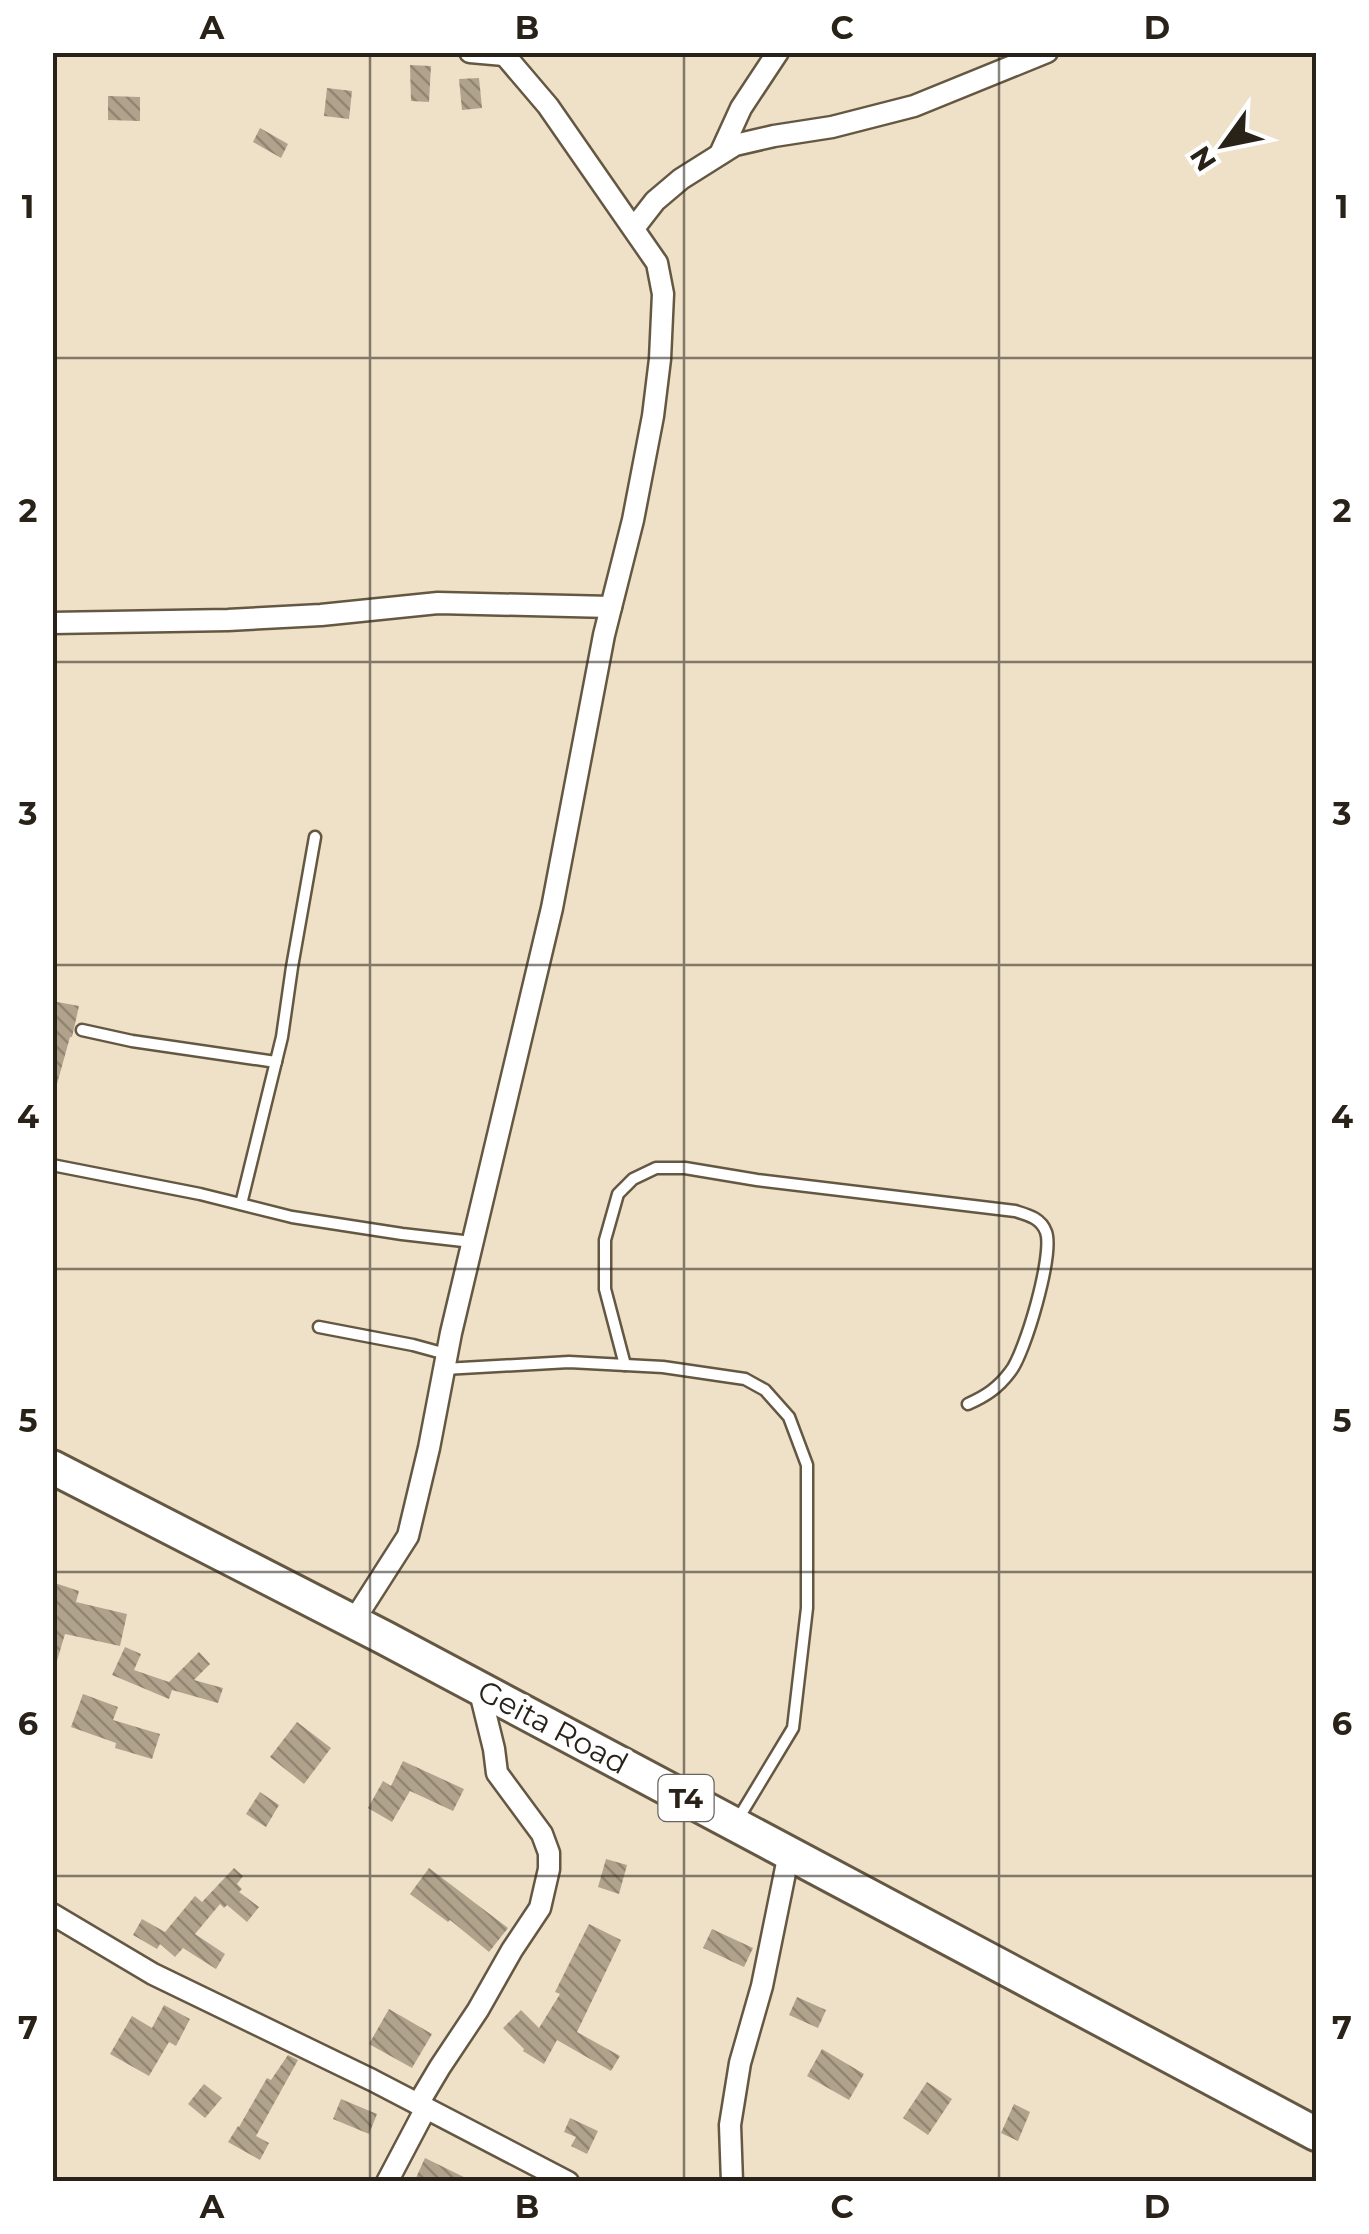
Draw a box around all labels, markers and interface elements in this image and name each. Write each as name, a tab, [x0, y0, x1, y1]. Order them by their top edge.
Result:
text: A	[199, 8, 225, 47]
text: B	[515, 8, 539, 47]
text: C	[830, 8, 854, 47]
text: D	[1144, 8, 1170, 47]
north arrow	[1174, 95, 1274, 195]
text: N	[1183, 140, 1223, 177]
text: 1	[22, 187, 34, 226]
text: 1	[1336, 187, 1348, 226]
text: 2	[19, 491, 37, 530]
text: 2	[1333, 491, 1351, 530]
text: 3	[18, 794, 37, 833]
text: 3	[1332, 794, 1351, 833]
text: 4	[17, 1097, 39, 1136]
text: 4	[1331, 1097, 1353, 1136]
text: 5	[18, 1401, 38, 1440]
text: 5	[1332, 1401, 1352, 1440]
street label: Geita Road	[472, 1672, 634, 1782]
text: 6	[18, 1704, 38, 1743]
text: 6	[1332, 1704, 1352, 1743]
road number: T4	[658, 1775, 714, 1821]
text: 7	[18, 2008, 38, 2047]
text: 7	[1332, 2008, 1352, 2047]
text: A	[199, 2187, 225, 2226]
text: B	[515, 2187, 539, 2226]
text: C	[830, 2187, 854, 2226]
text: D	[1144, 2187, 1170, 2226]

